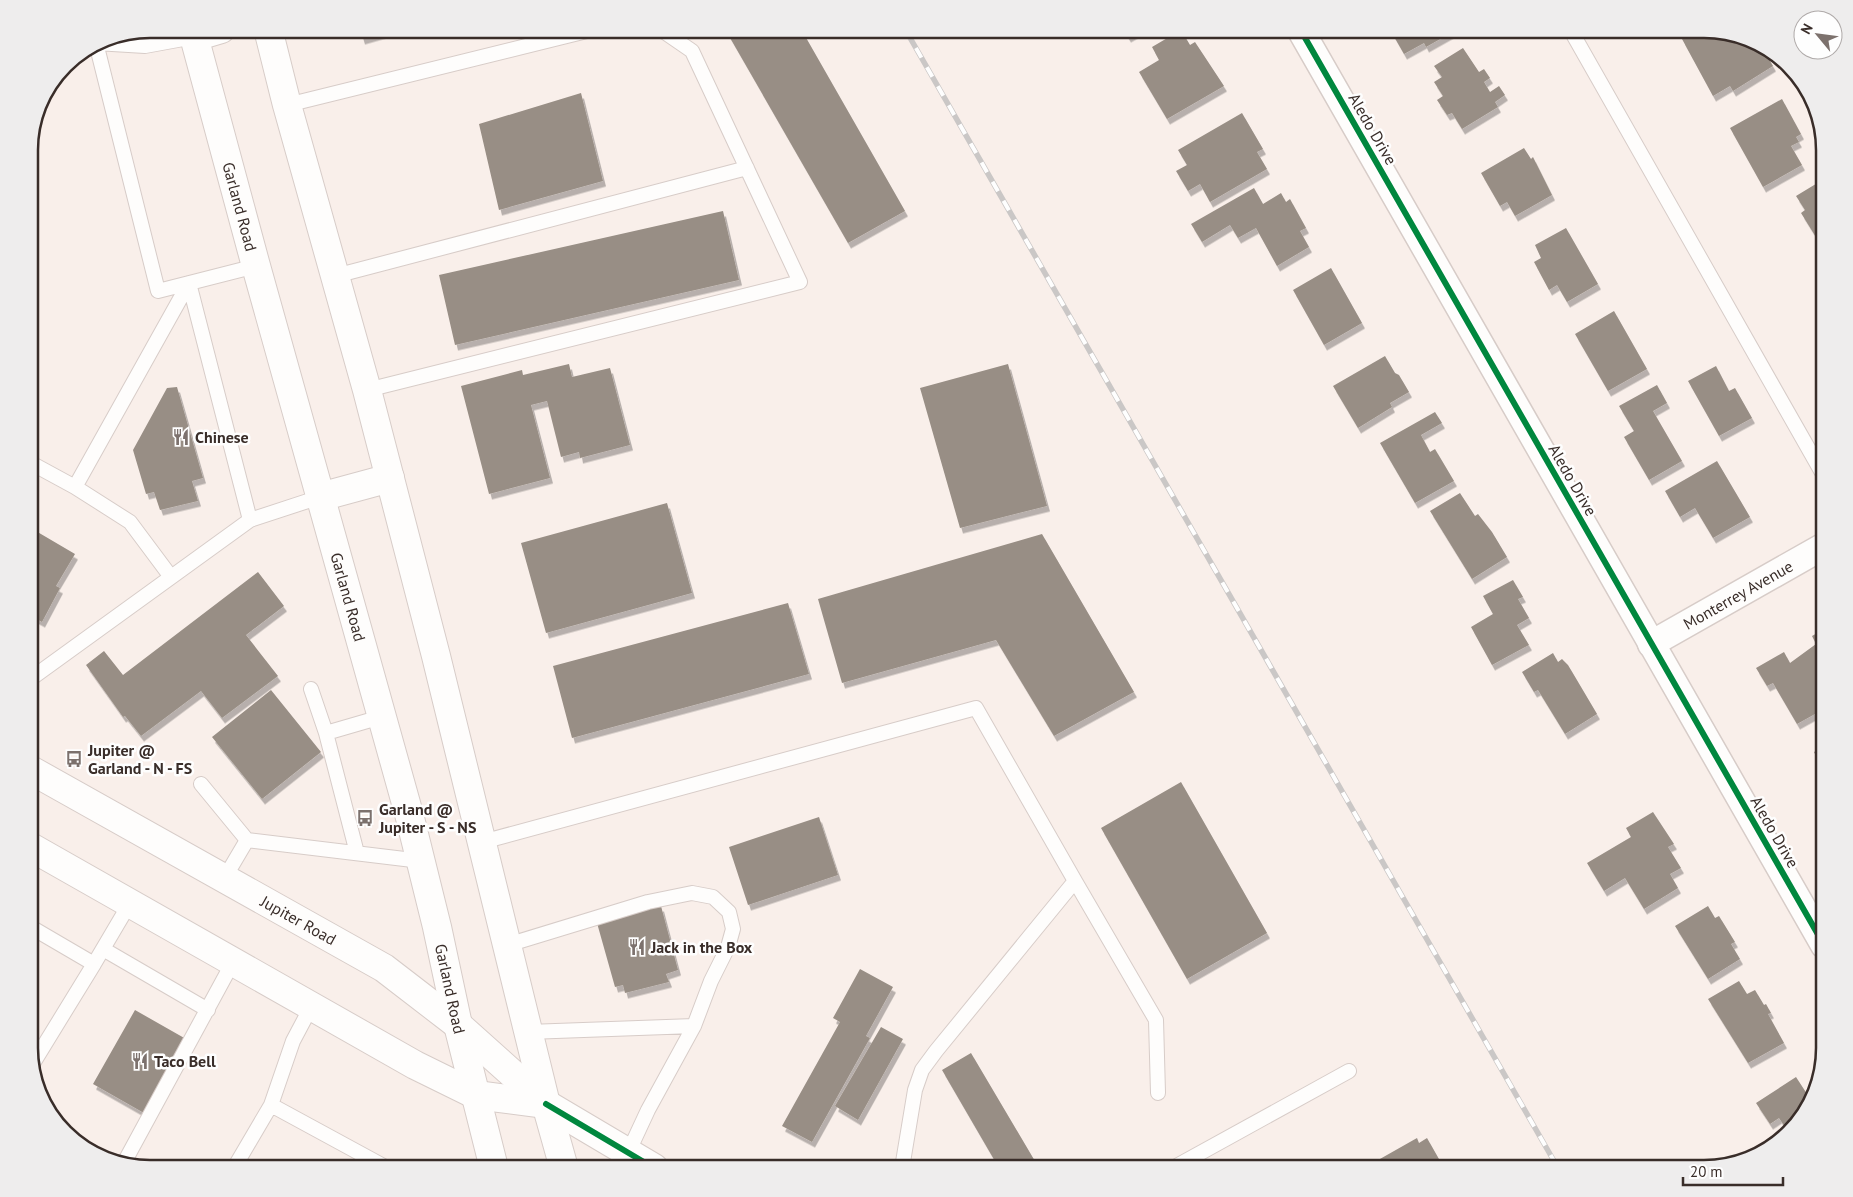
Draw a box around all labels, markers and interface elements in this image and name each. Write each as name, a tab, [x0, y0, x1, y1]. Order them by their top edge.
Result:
north arrow	[1793, 10, 1843, 60]
text: N	[1797, 20, 1817, 37]
street label: Aledo Drive	[1344, 90, 1402, 168]
street label: Garland Road	[218, 160, 262, 253]
restaurant icon: Chinese	[171, 427, 191, 447]
place label: Chinese	[195, 427, 249, 447]
street label: Aledo Drive	[1544, 441, 1602, 519]
street label: Garland Road	[326, 550, 370, 644]
street label: Monterrey Avenue	[1680, 556, 1796, 634]
place label: Jupiter @ Garland - N - FS	[87, 740, 192, 778]
bus stop icon: Jupiter @ Garland - N - FS	[64, 749, 84, 769]
street label: Aledo Drive	[1746, 793, 1804, 871]
place label: Garland @ Jupiter - S - NS	[378, 799, 476, 837]
bus stop icon: Garland @ Jupiter - S - NS	[355, 808, 375, 828]
street label: Jupiter Road	[256, 891, 340, 949]
restaurant icon: Jack in the Box	[627, 937, 647, 957]
place label: Jack in the Box	[650, 937, 753, 957]
street label: Garland Road	[431, 942, 470, 1036]
restaurant icon: Taco Bell	[130, 1051, 150, 1071]
place label: Taco Bell	[154, 1051, 216, 1071]
scale bar	[1683, 1154, 1783, 1186]
text: 20 m	[1690, 1162, 1723, 1181]

